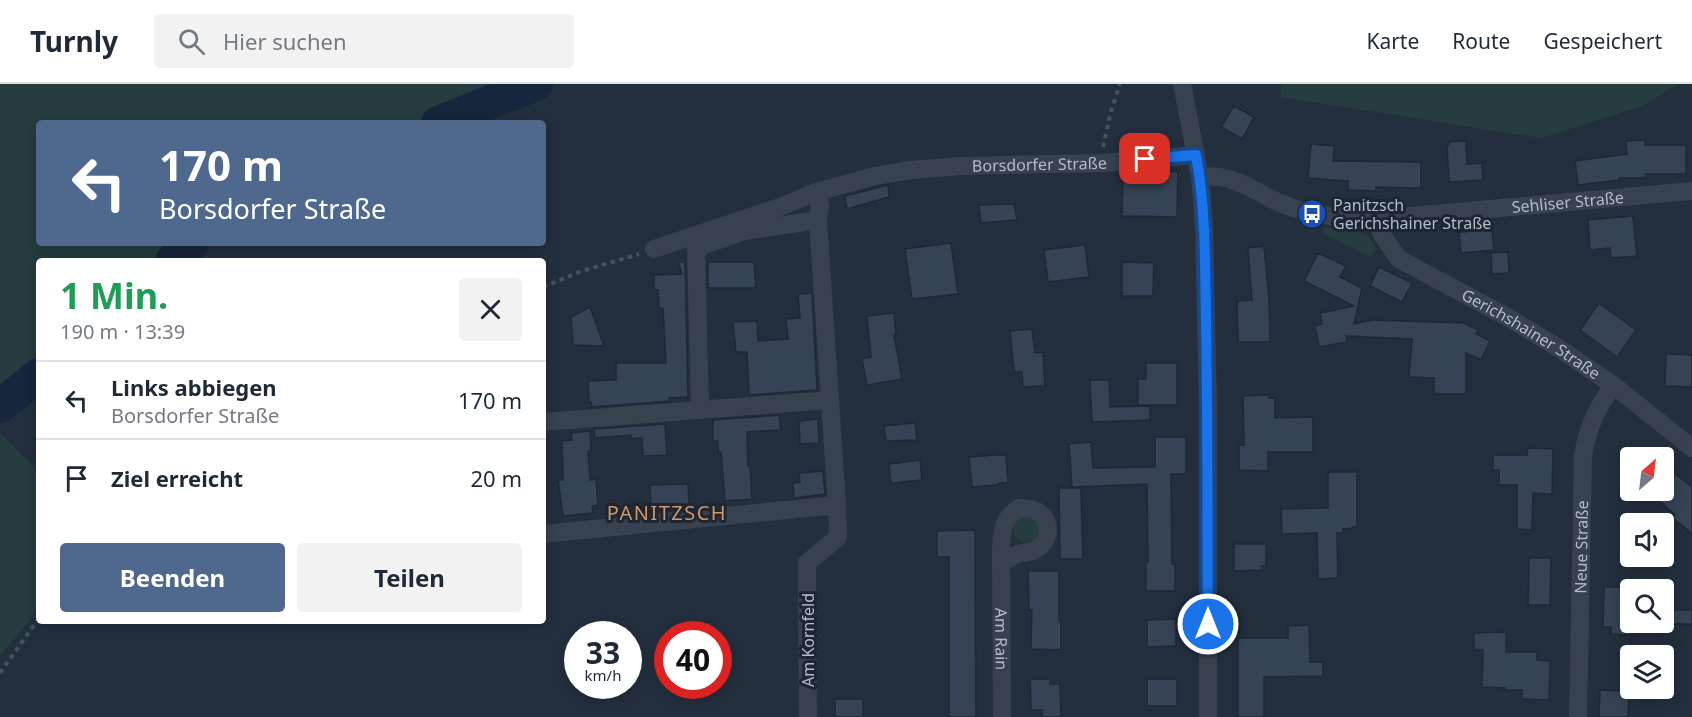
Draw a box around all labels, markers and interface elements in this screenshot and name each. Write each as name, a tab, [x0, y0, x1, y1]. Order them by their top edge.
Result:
search box	[154, 14, 574, 68]
text: Turnly	[30, 22, 118, 60]
icon: search	[175, 25, 208, 58]
text: Hier suchen	[223, 26, 347, 56]
text: Karte	[1366, 27, 1419, 55]
text: Route	[1452, 27, 1510, 55]
text: Gespeichert	[1543, 27, 1662, 55]
pin	[1119, 133, 1170, 184]
text: 170 m	[159, 136, 283, 193]
icon: arrive	[1128, 142, 1161, 175]
icon: left	[60, 144, 138, 222]
street label: Borsdorfer Straße	[972, 152, 1108, 177]
street label: Sehliser Straße	[1511, 186, 1625, 218]
text: Borsdorfer Straße	[159, 190, 386, 227]
place label: Panitzsch Gerichshainer Straße	[1333, 194, 1491, 234]
bus stop icon: Panitzsch Gerichshainer Straße	[1296, 198, 1328, 230]
text: 1 Min.	[60, 271, 168, 320]
button: close	[459, 278, 522, 341]
street label: Gerichshainer Straße	[1458, 284, 1605, 384]
text: 190 m · 13:39	[60, 318, 185, 345]
text: Links abbiegen	[111, 372, 277, 402]
icon: left	[60, 384, 93, 417]
text: 170 m	[458, 385, 522, 415]
text: Borsdorfer Straße	[111, 402, 279, 429]
north arrow	[1620, 447, 1674, 501]
map controls	[1620, 447, 1674, 699]
icon: arrive	[60, 462, 93, 495]
text: Ziel erreicht	[111, 463, 243, 493]
text: 20 m	[471, 463, 522, 493]
district label: PANITZSCH	[607, 499, 727, 526]
street label: Neue Straße	[1569, 500, 1593, 594]
button: sound	[1620, 513, 1674, 567]
button: Beenden	[60, 543, 285, 612]
button: Teilen	[297, 543, 522, 612]
button: search	[1620, 579, 1674, 633]
position arrow	[1176, 592, 1240, 656]
street label: Am Kornfeld	[797, 593, 819, 687]
street label: Am Rain	[990, 608, 1013, 670]
speed limit sign: 40	[654, 621, 732, 699]
text: 33	[586, 632, 620, 673]
button: layers	[1620, 645, 1674, 699]
text: km/h	[585, 665, 621, 685]

